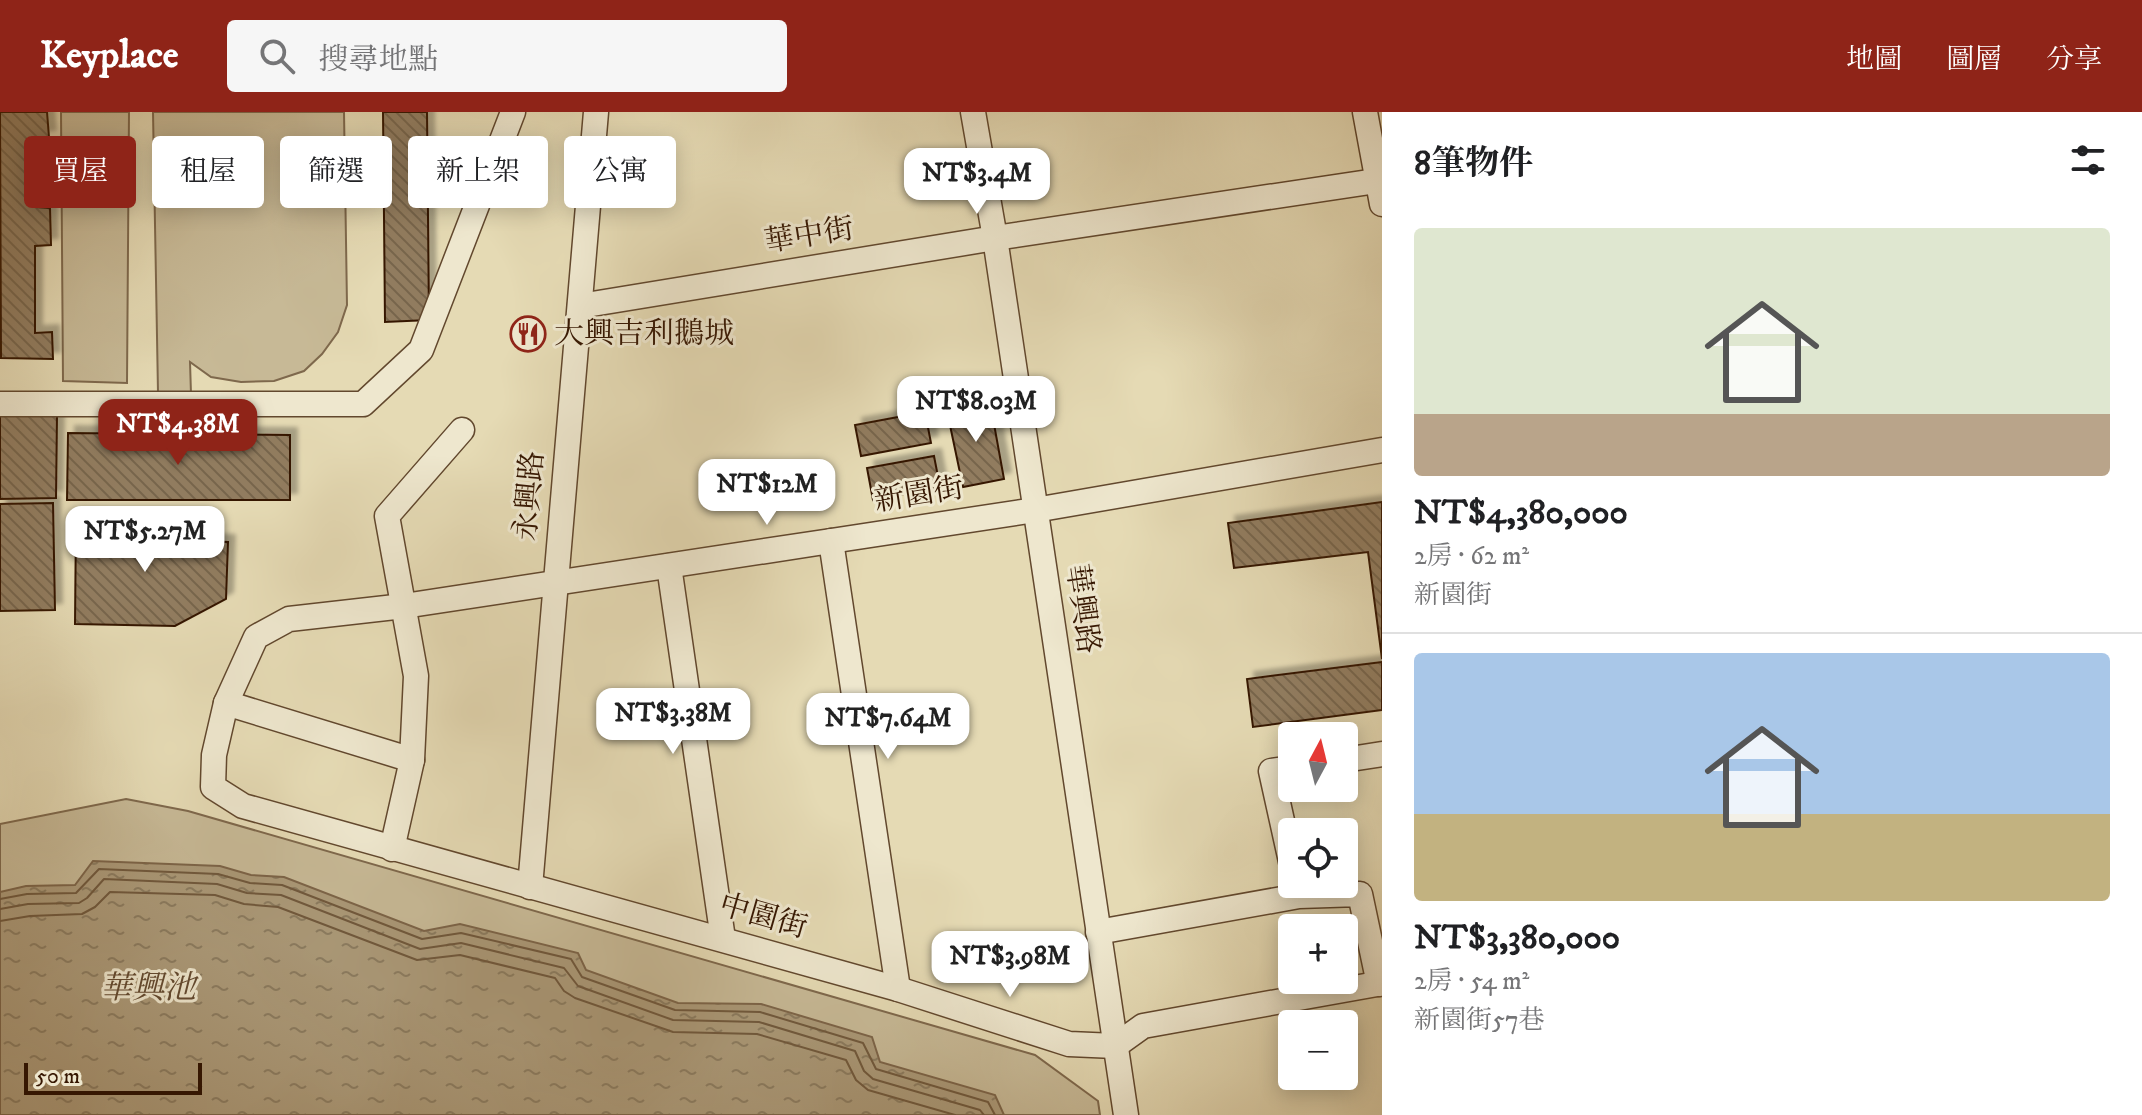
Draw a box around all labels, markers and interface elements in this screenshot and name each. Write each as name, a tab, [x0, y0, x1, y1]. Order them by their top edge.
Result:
search box	[227, 20, 787, 92]
text: Keyplace	[40, 32, 179, 80]
icon: search	[255, 34, 299, 78]
text: 搜尋地點	[319, 42, 439, 79]
text: 地圖	[1846, 42, 1902, 77]
text: 圖層	[1946, 42, 2002, 77]
text: 分享	[2046, 42, 2102, 77]
chip: 買屋	[24, 136, 136, 208]
chip: 租屋	[152, 136, 264, 208]
chip: 篩選	[280, 136, 392, 208]
chip: 新上架	[408, 136, 548, 208]
chip: 公寓	[564, 136, 676, 208]
icon: filters	[2066, 138, 2110, 182]
text: 8筆物件	[1414, 143, 1533, 185]
pin: NT$3.4M	[903, 148, 1051, 216]
text: NT$3.4M	[922, 157, 1032, 190]
street label: 華中街	[762, 211, 856, 261]
icon: home	[1690, 280, 1834, 424]
restaurant icon: 大興吉利鵝城	[509, 315, 547, 353]
place label: 大興吉利鵝城	[554, 316, 734, 353]
pin: NT$8.03M	[893, 376, 1059, 444]
text: NT$8.03M	[915, 385, 1037, 418]
pin: NT$4.38M	[95, 399, 261, 467]
text: NT$4.38M	[116, 408, 240, 441]
street label: 永興路	[508, 450, 552, 542]
pin: NT$12M	[702, 459, 832, 527]
text: NT$12M	[716, 468, 818, 501]
street label: 新園街	[872, 470, 966, 520]
text: NT$4,380,000	[1414, 492, 1628, 534]
pin: NT$5.27M	[62, 506, 228, 574]
text: NT$5.27M	[83, 515, 207, 548]
text: 2房 · 62 m²	[1414, 540, 1529, 573]
street label: 華興路	[1057, 562, 1107, 656]
text: 新園街	[1414, 579, 1492, 612]
pin: NT$3.38M	[590, 688, 756, 756]
pin: NT$7.64M	[805, 693, 971, 761]
text: NT$3.38M	[614, 697, 732, 730]
text: NT$7.64M	[824, 702, 952, 735]
icon: home	[1690, 705, 1834, 849]
north arrow	[1278, 722, 1358, 802]
map controls	[1278, 722, 1358, 1090]
button: locate	[1278, 818, 1358, 898]
street label: 中園街	[715, 887, 811, 947]
button: +	[1278, 914, 1358, 994]
text: NT$3,380,000	[1414, 917, 1620, 959]
pin: NT$3.98M	[927, 931, 1093, 999]
text: NT$3.98M	[950, 940, 1070, 973]
text: 2房 · 54 m²	[1414, 965, 1529, 998]
water label: 華興池	[100, 969, 199, 1009]
text: 新園街57巷	[1414, 1004, 1545, 1037]
button: −	[1278, 1010, 1358, 1090]
scale bar	[24, 1059, 202, 1095]
text: 50 m	[36, 1063, 80, 1090]

